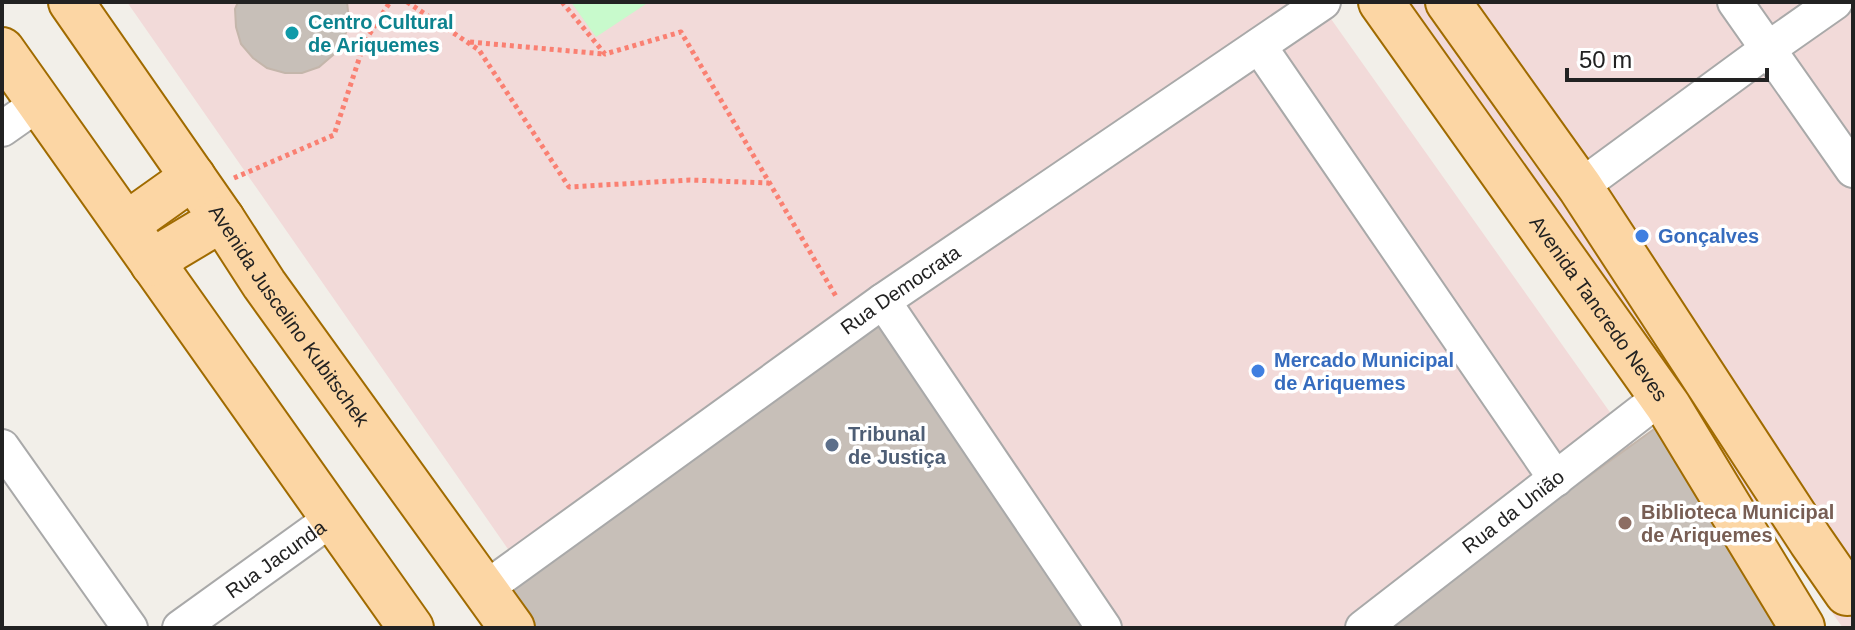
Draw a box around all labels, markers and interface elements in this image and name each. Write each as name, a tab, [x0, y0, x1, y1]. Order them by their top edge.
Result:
place label: Centro Cultural de Ariquemes	[308, 11, 454, 56]
marker: Centro Cultural de Ariquemes	[283, 24, 301, 42]
scale bar	[1567, 32, 1767, 82]
text: 50 m	[1579, 46, 1632, 73]
street label: Avenida Juscelino Kubitschek	[205, 201, 374, 431]
street label: Avenida Tancredo Neves	[1526, 212, 1672, 405]
place label: Gonçalves	[1658, 225, 1759, 247]
marker: Gonçalves	[1633, 227, 1651, 245]
street label: Rua Democrata	[837, 240, 965, 339]
place label: Mercado Municipal de Ariquemes	[1274, 349, 1454, 394]
marker: Mercado Municipal de Ariquemes	[1249, 362, 1267, 380]
place label: Tribunal de Justiça	[848, 423, 947, 468]
marker: Tribunal de Justiça	[823, 436, 841, 454]
street label: Rua da União	[1458, 465, 1568, 558]
place label: Biblioteca Municipal de Ariquemes	[1641, 501, 1834, 546]
marker: Biblioteca Municipal de Ariquemes	[1616, 514, 1634, 532]
street label: Rua Jacunda	[221, 515, 331, 602]

